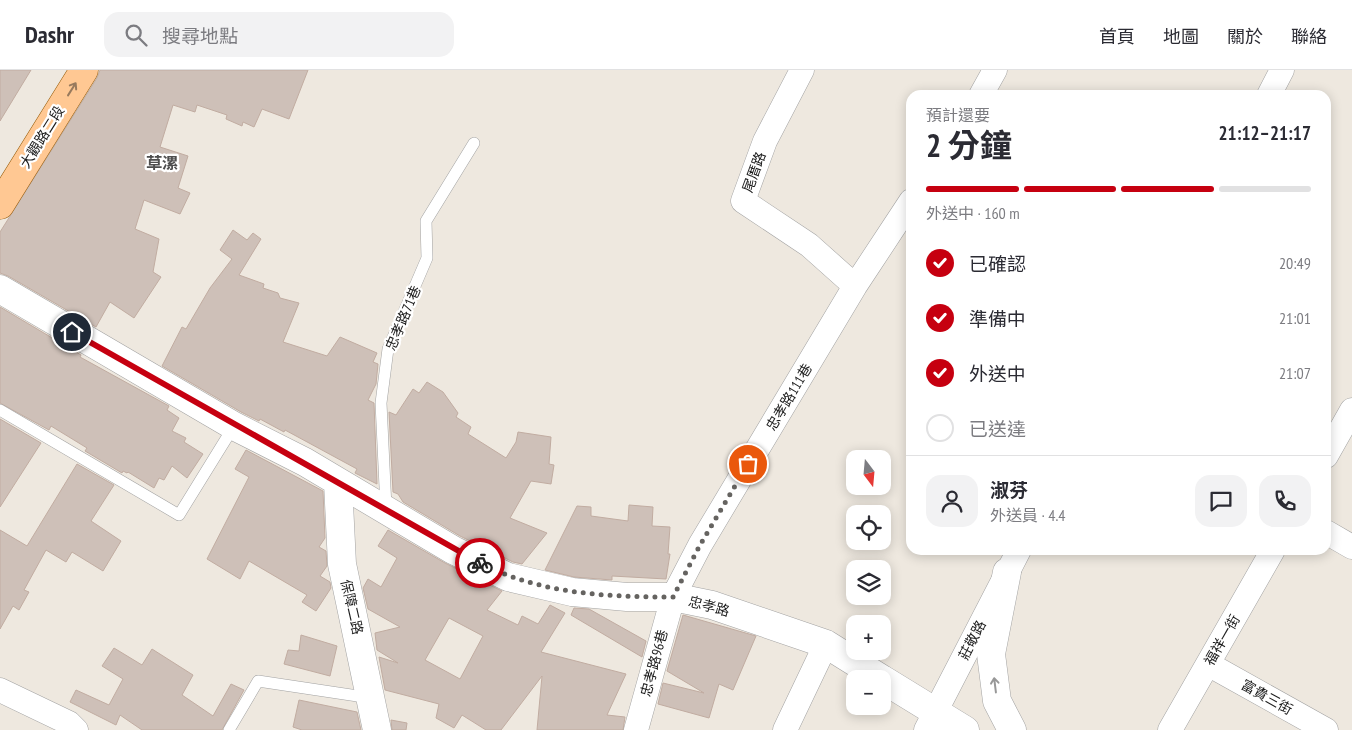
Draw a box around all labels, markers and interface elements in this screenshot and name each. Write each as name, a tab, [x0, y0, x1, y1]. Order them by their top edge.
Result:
search box	[104, 12, 454, 57]
text: Dashr	[25, 19, 74, 50]
icon: search	[122, 21, 150, 49]
text: 搜尋地點	[162, 24, 238, 48]
text: 首頁	[1099, 25, 1135, 48]
text: 地圖	[1163, 25, 1199, 48]
text: 關於	[1227, 25, 1263, 48]
text: 聯絡	[1291, 25, 1327, 48]
one-way arrow	[67, 82, 78, 96]
street label: 大觀路二段	[16, 103, 68, 171]
text: 預計還要	[926, 105, 990, 125]
text: 21:12–21:17	[1218, 121, 1311, 145]
text: 2 分鐘	[926, 124, 1012, 166]
street label: 尾厝路	[738, 149, 770, 195]
district label: 草漯	[146, 153, 178, 173]
text: 外送中 · 160 m	[926, 203, 1020, 223]
icon: check	[926, 249, 954, 277]
text: 已確認	[969, 252, 1026, 276]
text: 20:49	[1279, 253, 1311, 273]
street label: 忠孝路71巷	[381, 283, 425, 353]
icon: check	[926, 304, 954, 332]
text: 準備中	[969, 307, 1026, 331]
text: 21:01	[1279, 308, 1311, 328]
pin	[51, 311, 93, 353]
icon: home	[58, 318, 86, 346]
icon: check	[926, 359, 954, 387]
street label: 忠孝路111巷	[762, 360, 816, 434]
text: 外送中	[969, 362, 1026, 386]
text: 21:07	[1279, 363, 1311, 383]
text: 已送達	[969, 417, 1026, 441]
pin	[727, 443, 769, 485]
icon: bag	[734, 450, 762, 478]
north arrow	[846, 450, 891, 495]
map controls	[846, 450, 891, 715]
button: person	[926, 475, 978, 527]
button: chat	[1195, 475, 1247, 527]
button: phone	[1259, 475, 1311, 527]
text: 淑芬	[990, 478, 1028, 502]
button: locate	[846, 505, 891, 550]
text: 外送員 · 4.4	[990, 505, 1065, 525]
courier	[455, 538, 505, 588]
icon: bike	[466, 549, 494, 577]
button: layers	[846, 560, 891, 605]
street label: 保障二路	[337, 578, 367, 636]
street label: 忠孝路	[686, 592, 732, 620]
street label: 福祥一街	[1200, 611, 1244, 669]
button: +	[846, 615, 891, 660]
street label: 莊敬路	[954, 617, 990, 663]
street label: 忠孝路96巷	[636, 628, 672, 698]
button: −	[846, 670, 891, 715]
street label: 富貴三街	[1238, 676, 1296, 718]
one-way arrow	[990, 677, 1000, 693]

